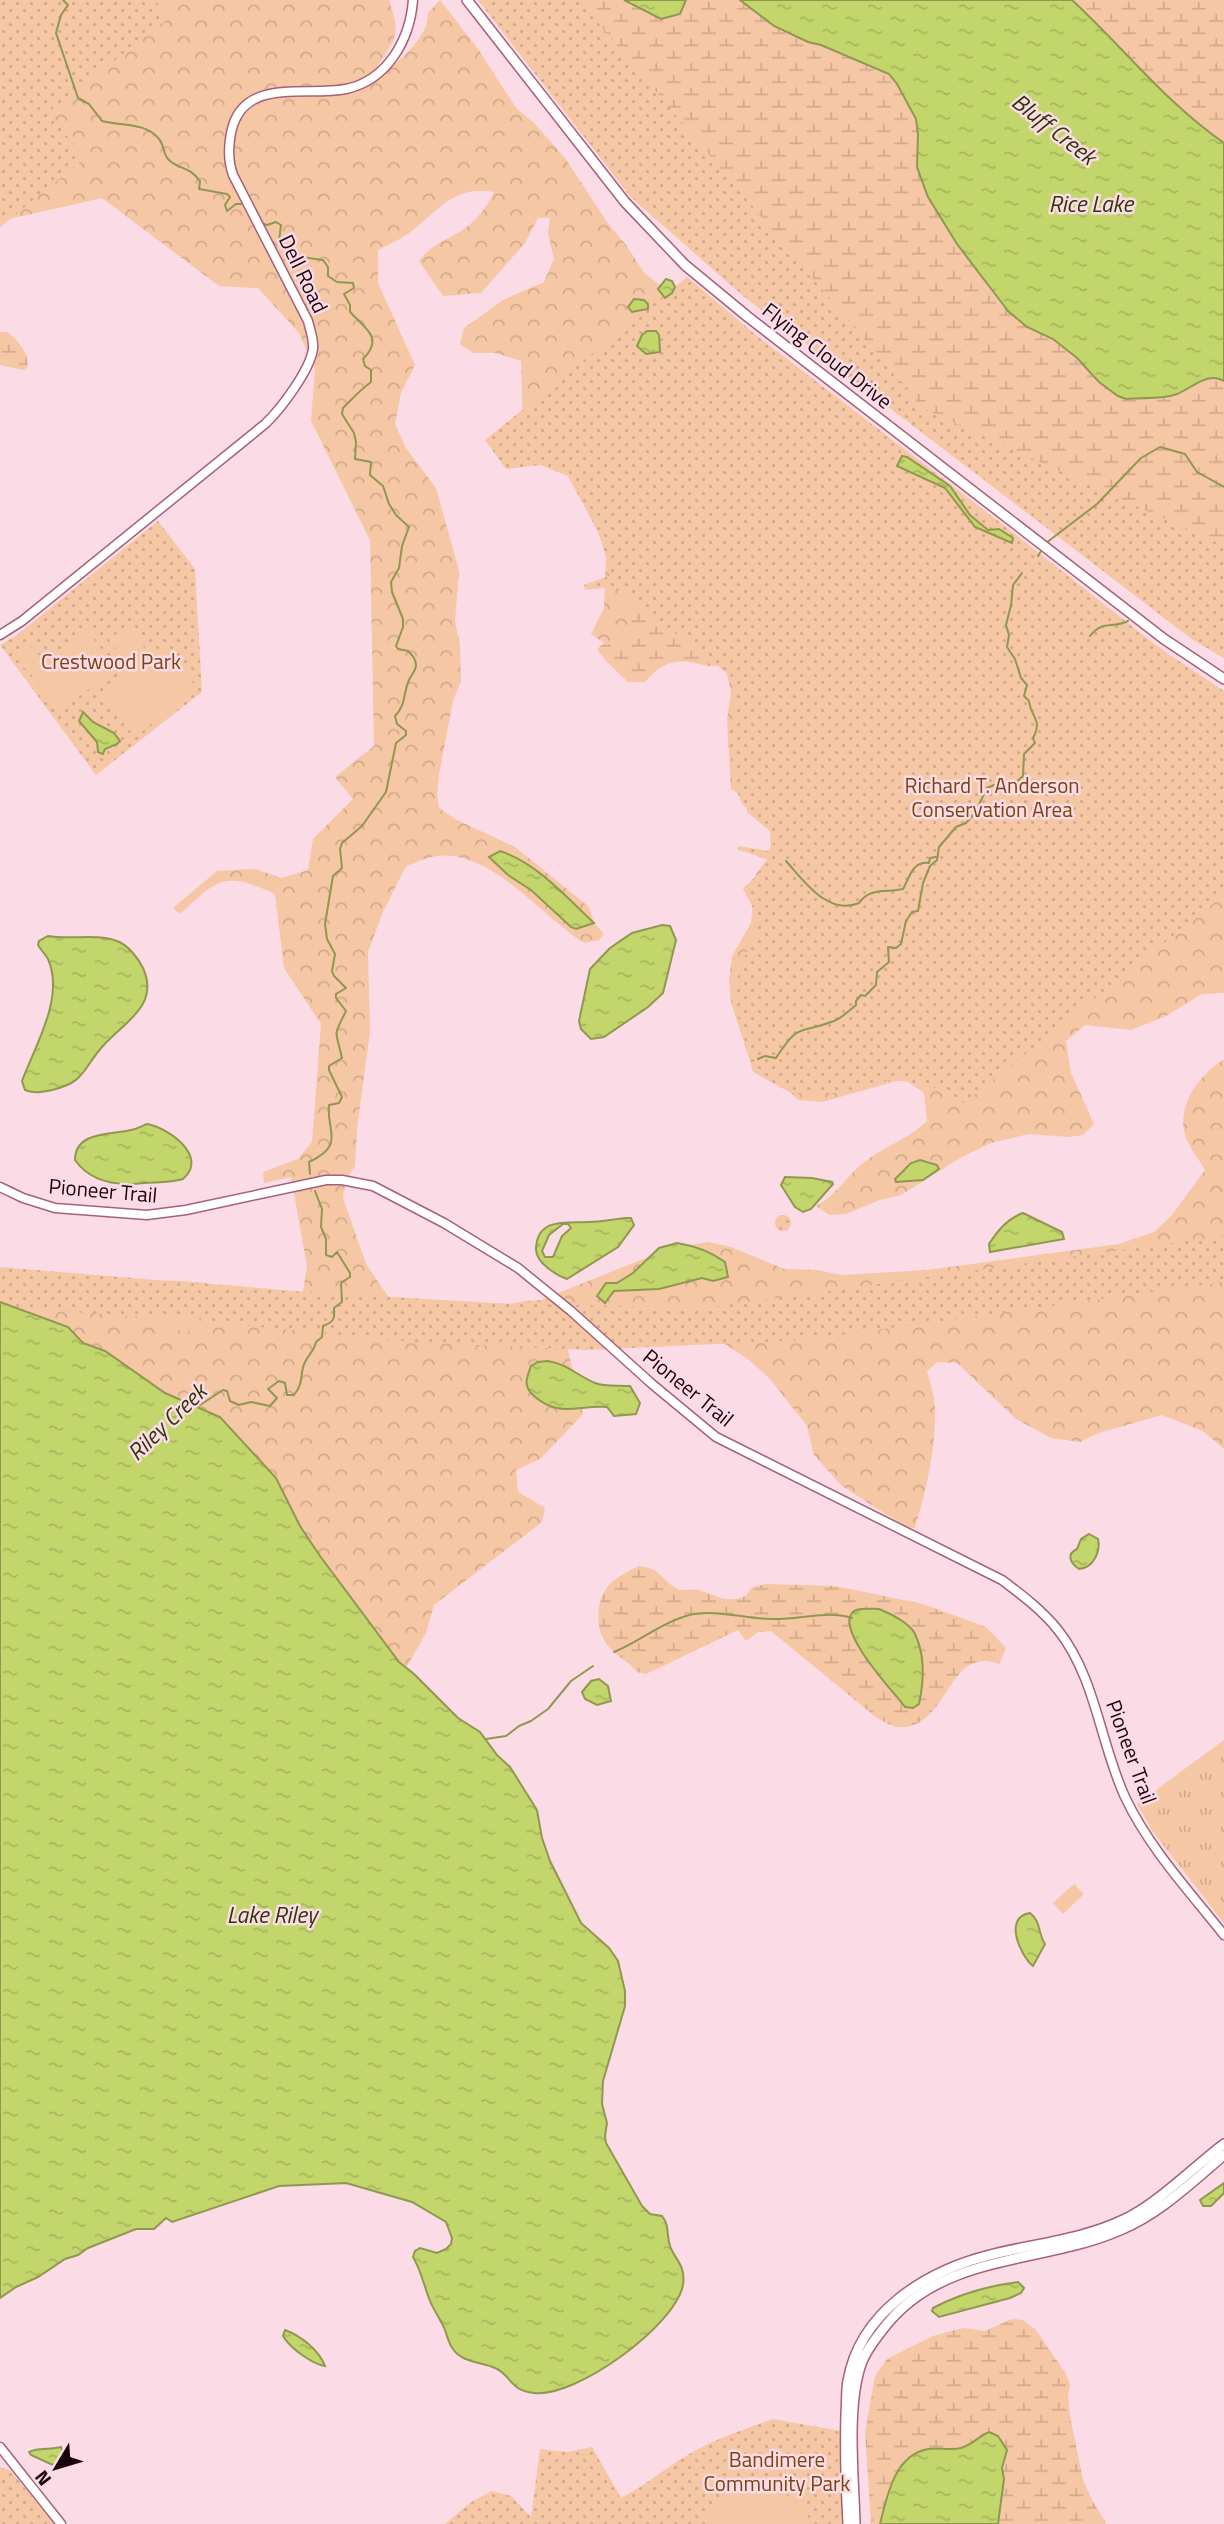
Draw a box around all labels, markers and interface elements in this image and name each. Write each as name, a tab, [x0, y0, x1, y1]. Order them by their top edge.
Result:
water label: Bluff Creek	[1005, 84, 1106, 175]
water label: Rice Lake	[1049, 186, 1135, 221]
street label: Dell Road	[271, 229, 337, 318]
street label: Flying Cloud Drive	[756, 294, 900, 416]
park label: Crestwood Park	[41, 645, 181, 677]
park label: Richard T. Anderson Conservation Area	[905, 769, 1080, 825]
street label: Pioneer Trail	[47, 1169, 159, 1211]
street label: Pioneer Trail	[636, 1340, 741, 1434]
water label: Riley Creek	[119, 1373, 216, 1469]
street label: Pioneer Trail	[1098, 1695, 1166, 1808]
water label: Lake Riley	[227, 1897, 320, 1932]
north arrow	[21, 2433, 91, 2503]
park label: Bandimere Community Park	[704, 2443, 850, 2499]
text: N	[27, 2465, 58, 2493]

